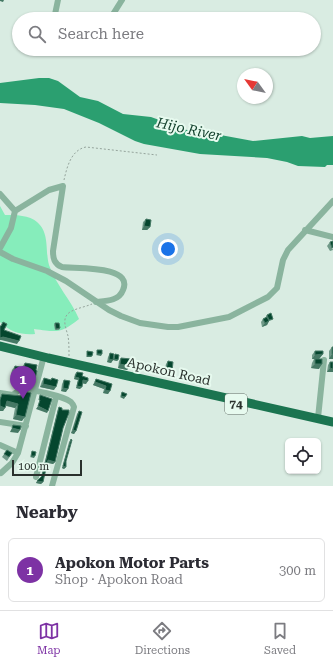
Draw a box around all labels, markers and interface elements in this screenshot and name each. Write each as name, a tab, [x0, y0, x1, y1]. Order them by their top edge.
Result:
search box	[12, 12, 321, 56]
icon: search	[26, 23, 48, 45]
text: Search here	[58, 25, 144, 43]
north arrow	[237, 68, 273, 104]
water label: Hijo River	[154, 114, 223, 144]
your location	[158, 239, 178, 259]
street label: Apokon Road	[126, 355, 213, 388]
pin: 1	[10, 366, 36, 399]
road number: 74	[225, 394, 247, 414]
map controls	[285, 438, 321, 474]
button: locate	[285, 438, 321, 474]
scale bar	[12, 458, 82, 477]
text: 100 m	[18, 460, 49, 473]
text: Nearby	[16, 502, 78, 522]
text: Apokon Motor Parts	[55, 554, 209, 572]
text: 1	[26, 563, 34, 578]
text: 300 m	[279, 563, 316, 578]
text: Shop · Apokon Road	[55, 572, 183, 587]
tab: Map	[37, 620, 61, 657]
tab: Directions	[135, 620, 190, 657]
tab: Saved	[264, 620, 296, 657]

